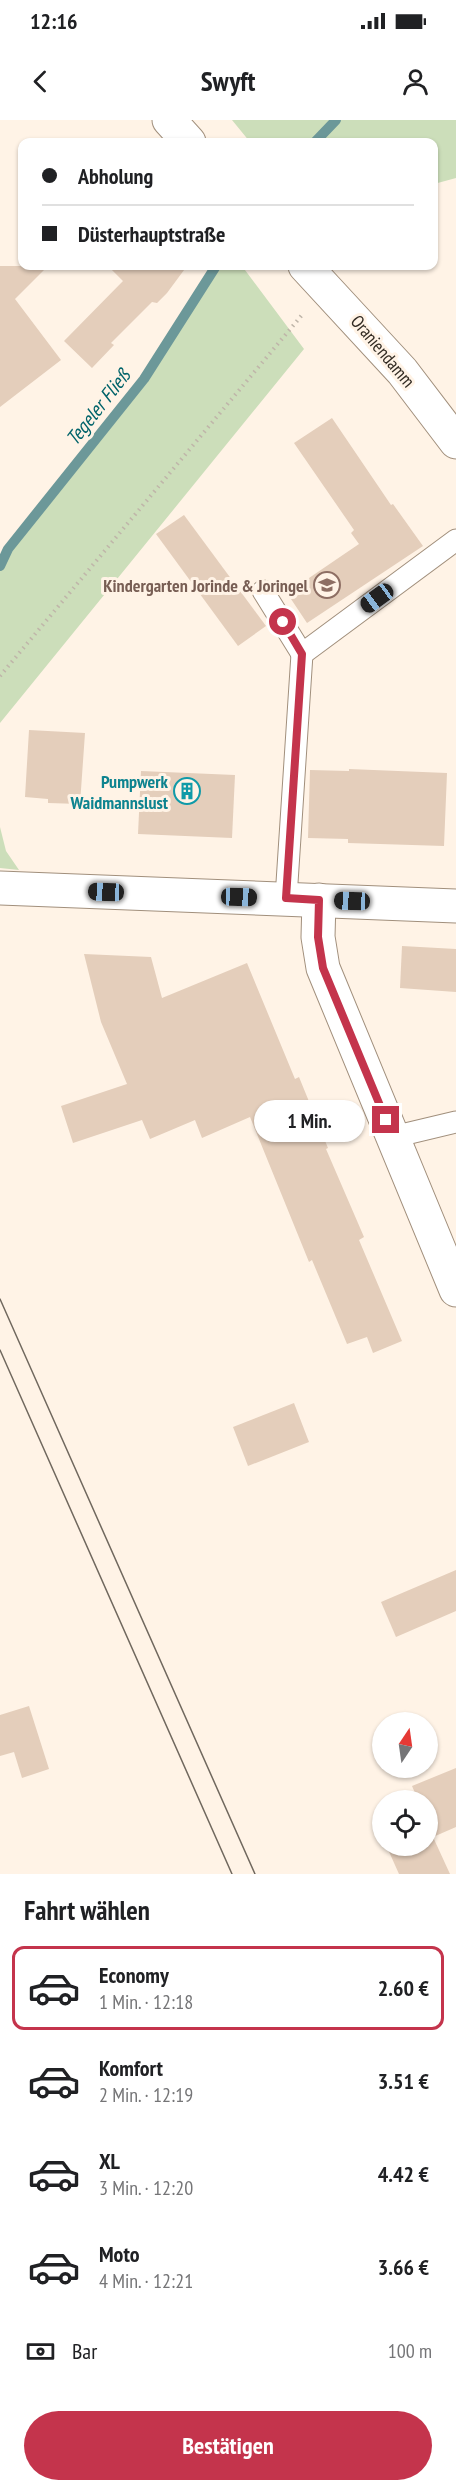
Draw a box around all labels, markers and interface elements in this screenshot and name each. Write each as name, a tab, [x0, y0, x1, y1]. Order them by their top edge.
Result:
text: 12:16	[30, 7, 78, 35]
text: Swyft	[201, 64, 255, 98]
icon: back	[24, 65, 57, 98]
icon: person	[399, 65, 432, 98]
text: Abholung	[78, 162, 153, 190]
text: Düsterhauptstraße	[78, 220, 225, 248]
street label: Oraniendamm	[346, 310, 420, 392]
water label: Tegeler Fließ	[60, 363, 137, 450]
school or university icon: Kindergarten Jorinde & Joringel	[312, 570, 342, 600]
place label: Kindergarten Jorinde & Joringel	[103, 574, 309, 597]
car	[357, 580, 397, 616]
route start	[269, 608, 296, 635]
place label: Pumpwerk Waidmannslust	[70, 770, 169, 814]
building icon: Pumpwerk Waidmannslust	[172, 776, 202, 806]
car	[88, 882, 124, 902]
car	[221, 887, 257, 907]
car	[334, 891, 370, 911]
callout: 1 Min.	[254, 1099, 365, 1141]
route end	[372, 1106, 399, 1133]
text: 1 Min.	[287, 1108, 332, 1134]
north arrow	[372, 1712, 438, 1778]
map controls	[372, 1712, 438, 1856]
button: locate	[372, 1790, 438, 1856]
text: Fahrt wählen	[24, 1893, 150, 1927]
icon: car	[27, 1961, 81, 2015]
text: Economy	[99, 1961, 169, 1989]
text: 2.60 €	[378, 1974, 429, 2002]
text: 1 Min. · 12:18	[99, 1989, 193, 2015]
icon: car	[27, 2054, 81, 2108]
text: Komfort	[99, 2054, 163, 2082]
text: 3.51 €	[378, 2067, 429, 2095]
text: 2 Min. · 12:19	[99, 2082, 193, 2108]
icon: car	[27, 2147, 81, 2201]
text: XL	[99, 2147, 120, 2175]
text: 4.42 €	[378, 2160, 429, 2188]
text: 3 Min. · 12:20	[99, 2175, 193, 2201]
icon: car	[27, 2240, 81, 2294]
text: Moto	[99, 2240, 140, 2268]
text: 3.66 €	[378, 2253, 429, 2281]
text: 4 Min. · 12:21	[99, 2268, 193, 2294]
icon: cash	[24, 2335, 57, 2368]
text: Bar	[72, 2337, 97, 2365]
text: 100 m	[388, 2338, 432, 2364]
button: Bestätigen	[24, 2411, 432, 2480]

